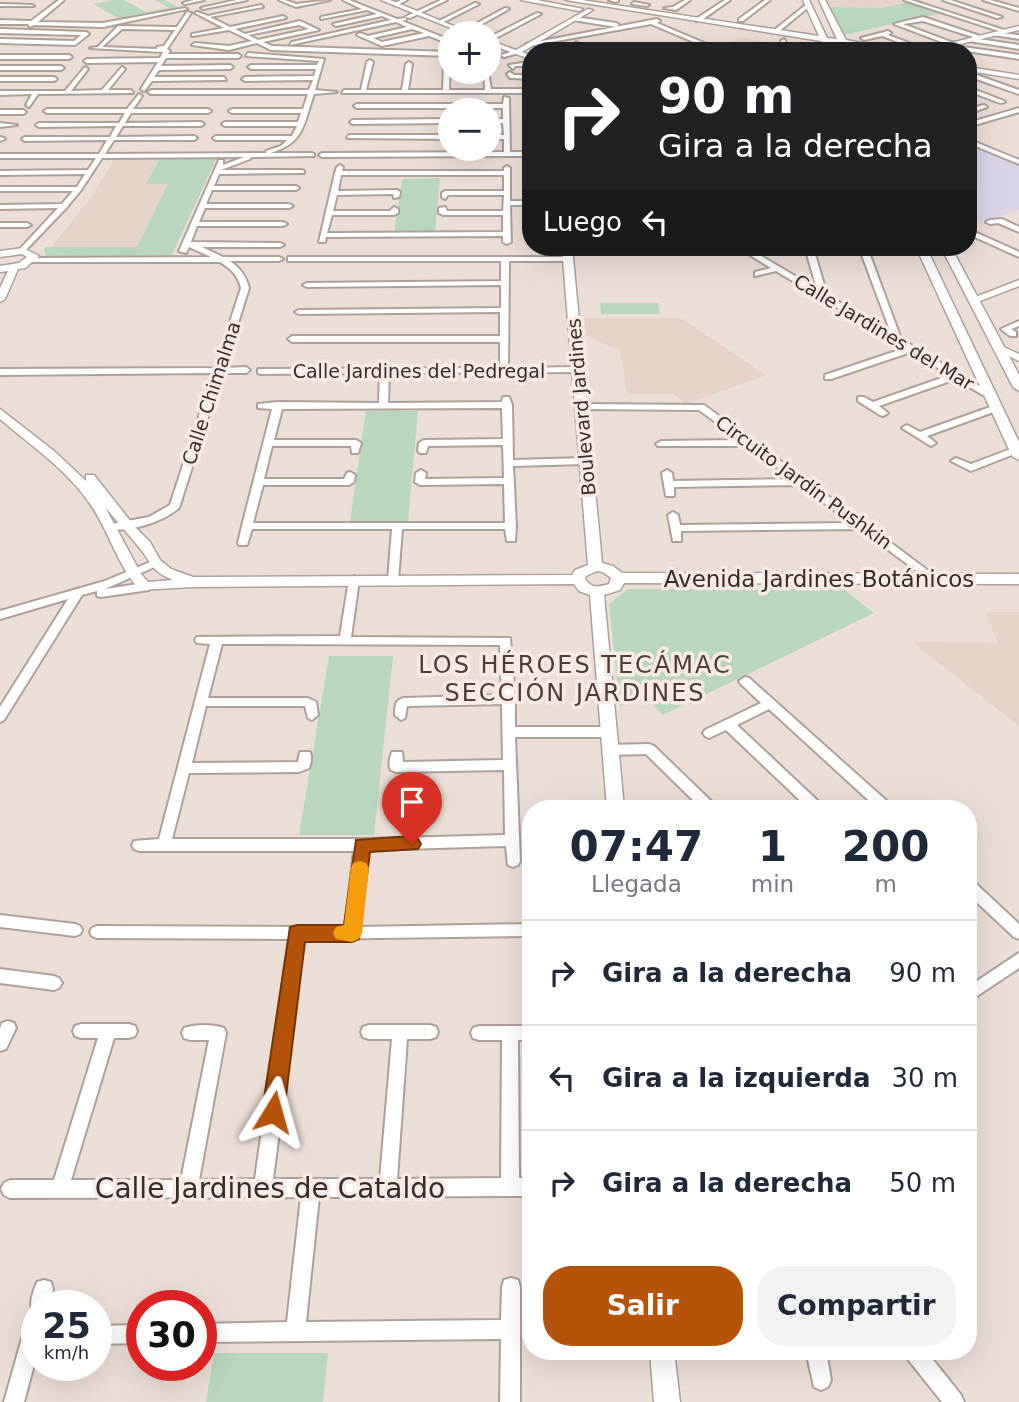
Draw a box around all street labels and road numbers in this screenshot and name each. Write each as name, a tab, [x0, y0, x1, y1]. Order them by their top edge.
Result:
street label: Calle Jardines del Mar	[790, 270, 978, 395]
street label: Boulevard Jardines	[562, 317, 600, 497]
street label: Calle Chimalma	[177, 319, 245, 467]
street label: Calle Jardines del Pedregal	[293, 360, 545, 382]
street label: Circuito Jardín Pushkin	[712, 411, 896, 553]
street label: Avenida Jardines Botánicos	[664, 566, 974, 592]
street label: Calle Jardines de Cataldo	[95, 1172, 445, 1205]

